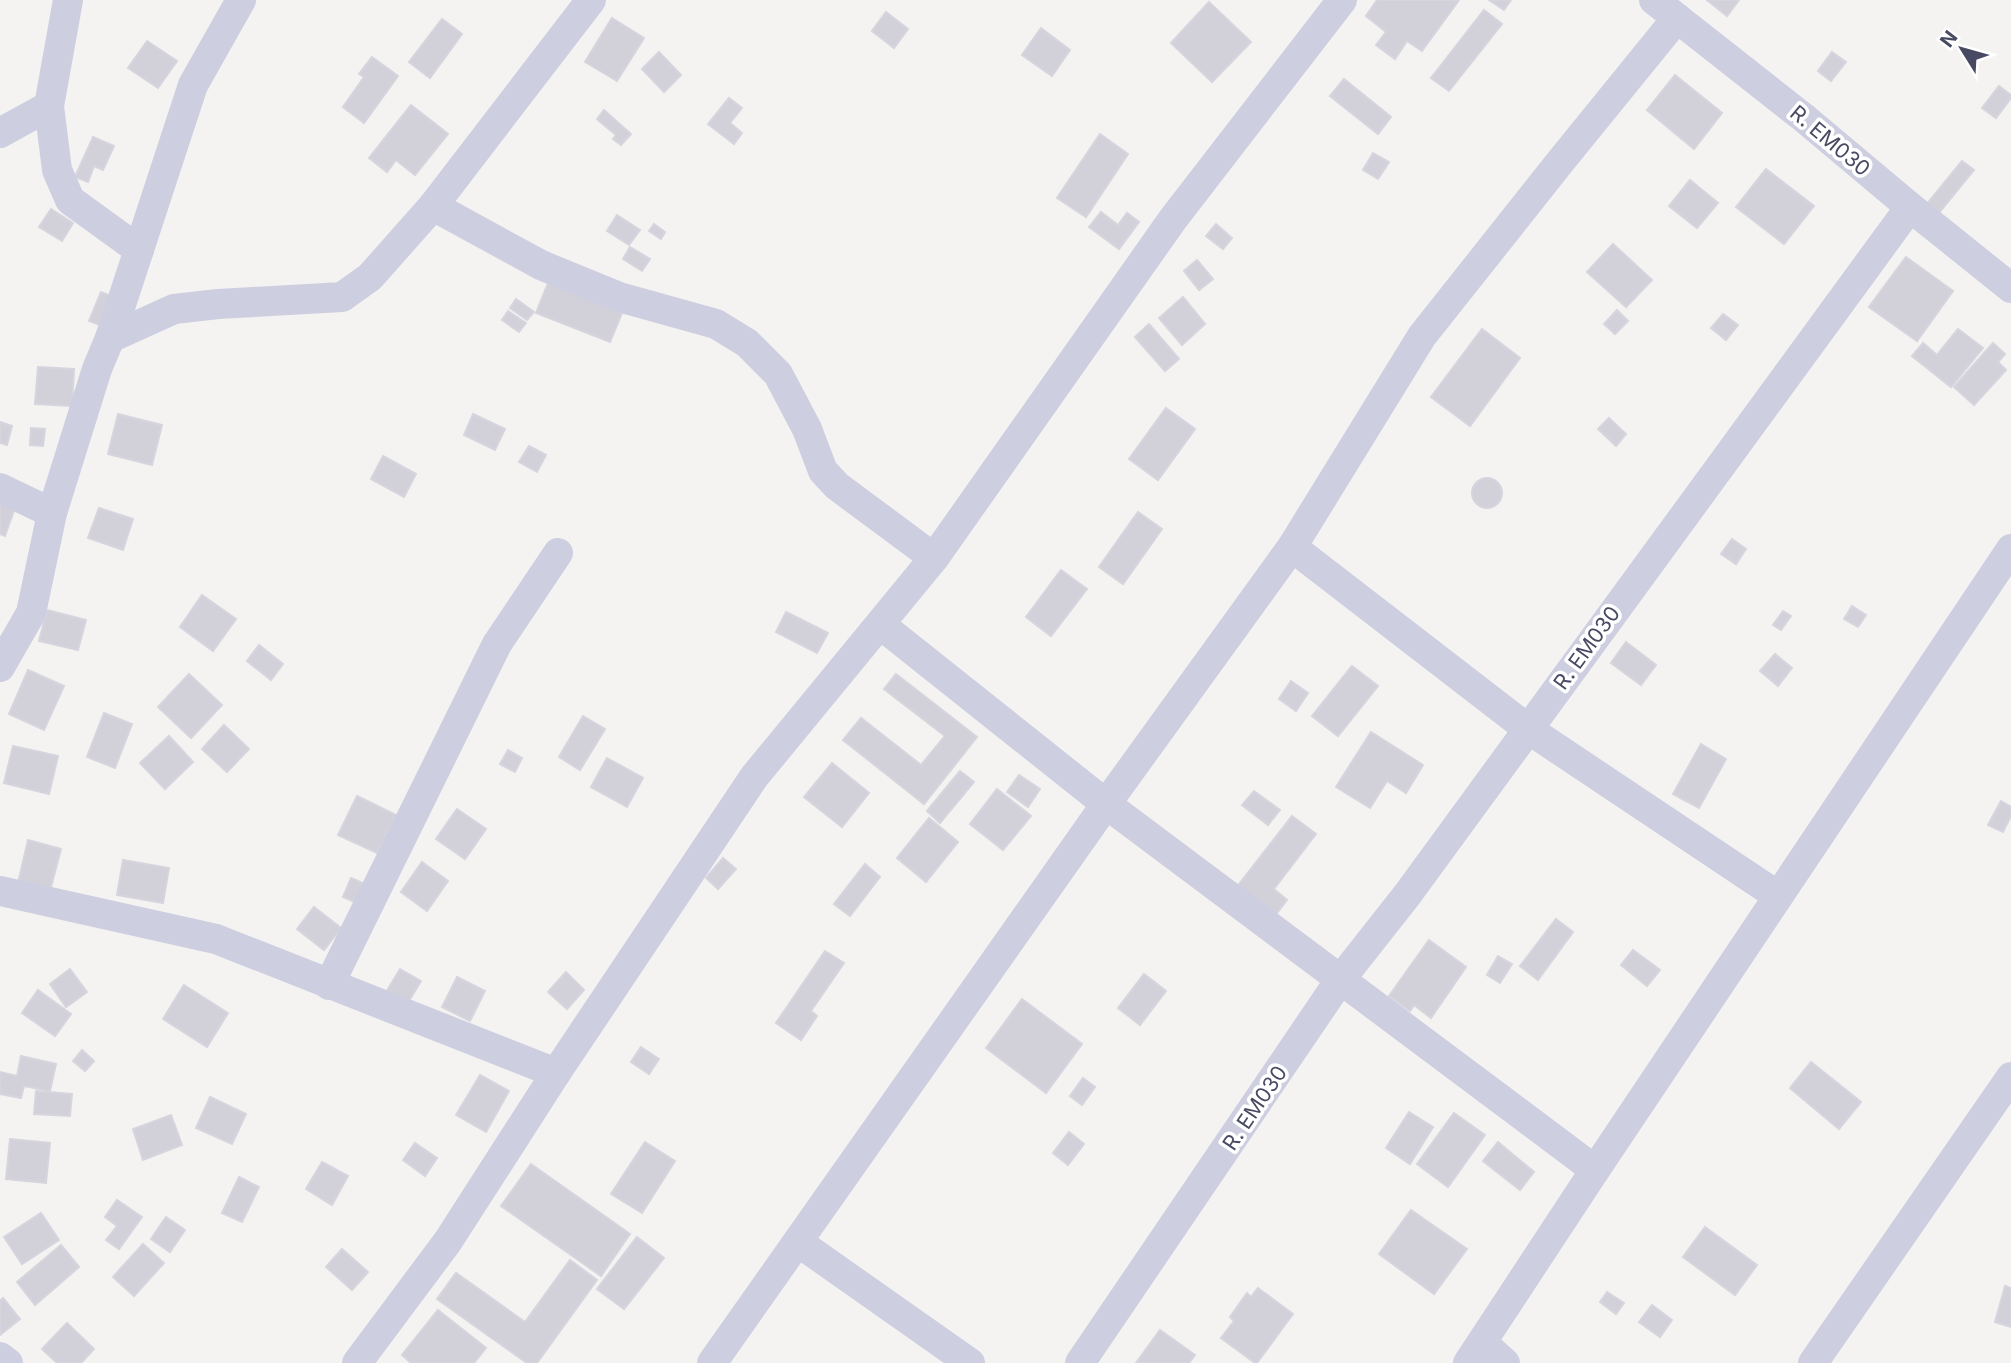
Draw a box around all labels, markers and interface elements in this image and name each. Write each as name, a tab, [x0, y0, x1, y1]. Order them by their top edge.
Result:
north arrow	[1927, 14, 1997, 84]
text: N	[1935, 26, 1962, 52]
street label: R. EM030	[1785, 100, 1875, 181]
street label: R. EM030	[1548, 601, 1625, 694]
street label: R. EM030	[1217, 1061, 1292, 1155]

